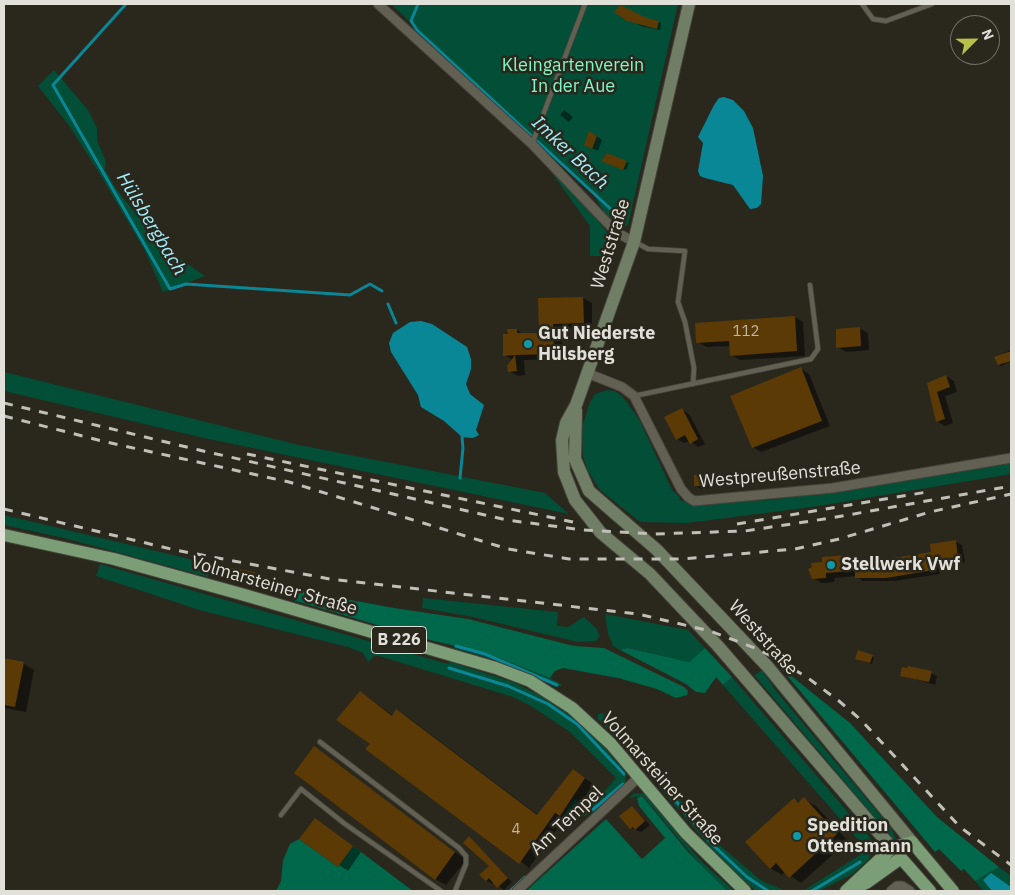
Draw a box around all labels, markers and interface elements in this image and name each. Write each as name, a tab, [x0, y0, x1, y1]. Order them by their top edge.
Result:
north arrow	[950, 15, 1000, 65]
text: N	[978, 26, 998, 43]
park label: Kleingartenverein In der Aue	[502, 55, 644, 98]
water label: Imker Bach	[527, 112, 613, 194]
water label: Hülsbergbach	[111, 168, 191, 280]
street label: Weststraße	[587, 196, 635, 292]
place label: Gut Niederste Hülsberg	[538, 323, 655, 366]
house number: 112	[733, 323, 759, 341]
marker: Gut Niederste Hülsberg	[522, 338, 534, 350]
street label: Westpreußenstraße	[698, 457, 862, 493]
street label: Volmarsteiner Straße	[188, 552, 360, 620]
place label: Stellwerk Vwf	[841, 554, 960, 576]
marker: Stellwerk Vwf	[825, 559, 837, 571]
street label: Weststraße	[724, 596, 802, 680]
road number: B 226	[372, 626, 426, 654]
street label: Volmarsteiner Straße	[596, 708, 728, 850]
street label: Am Tempel	[526, 782, 608, 860]
place label: Spedition Ottensmann	[807, 815, 911, 858]
house number: 4	[512, 821, 520, 839]
marker: Spedition Ottensmann	[791, 830, 803, 842]

